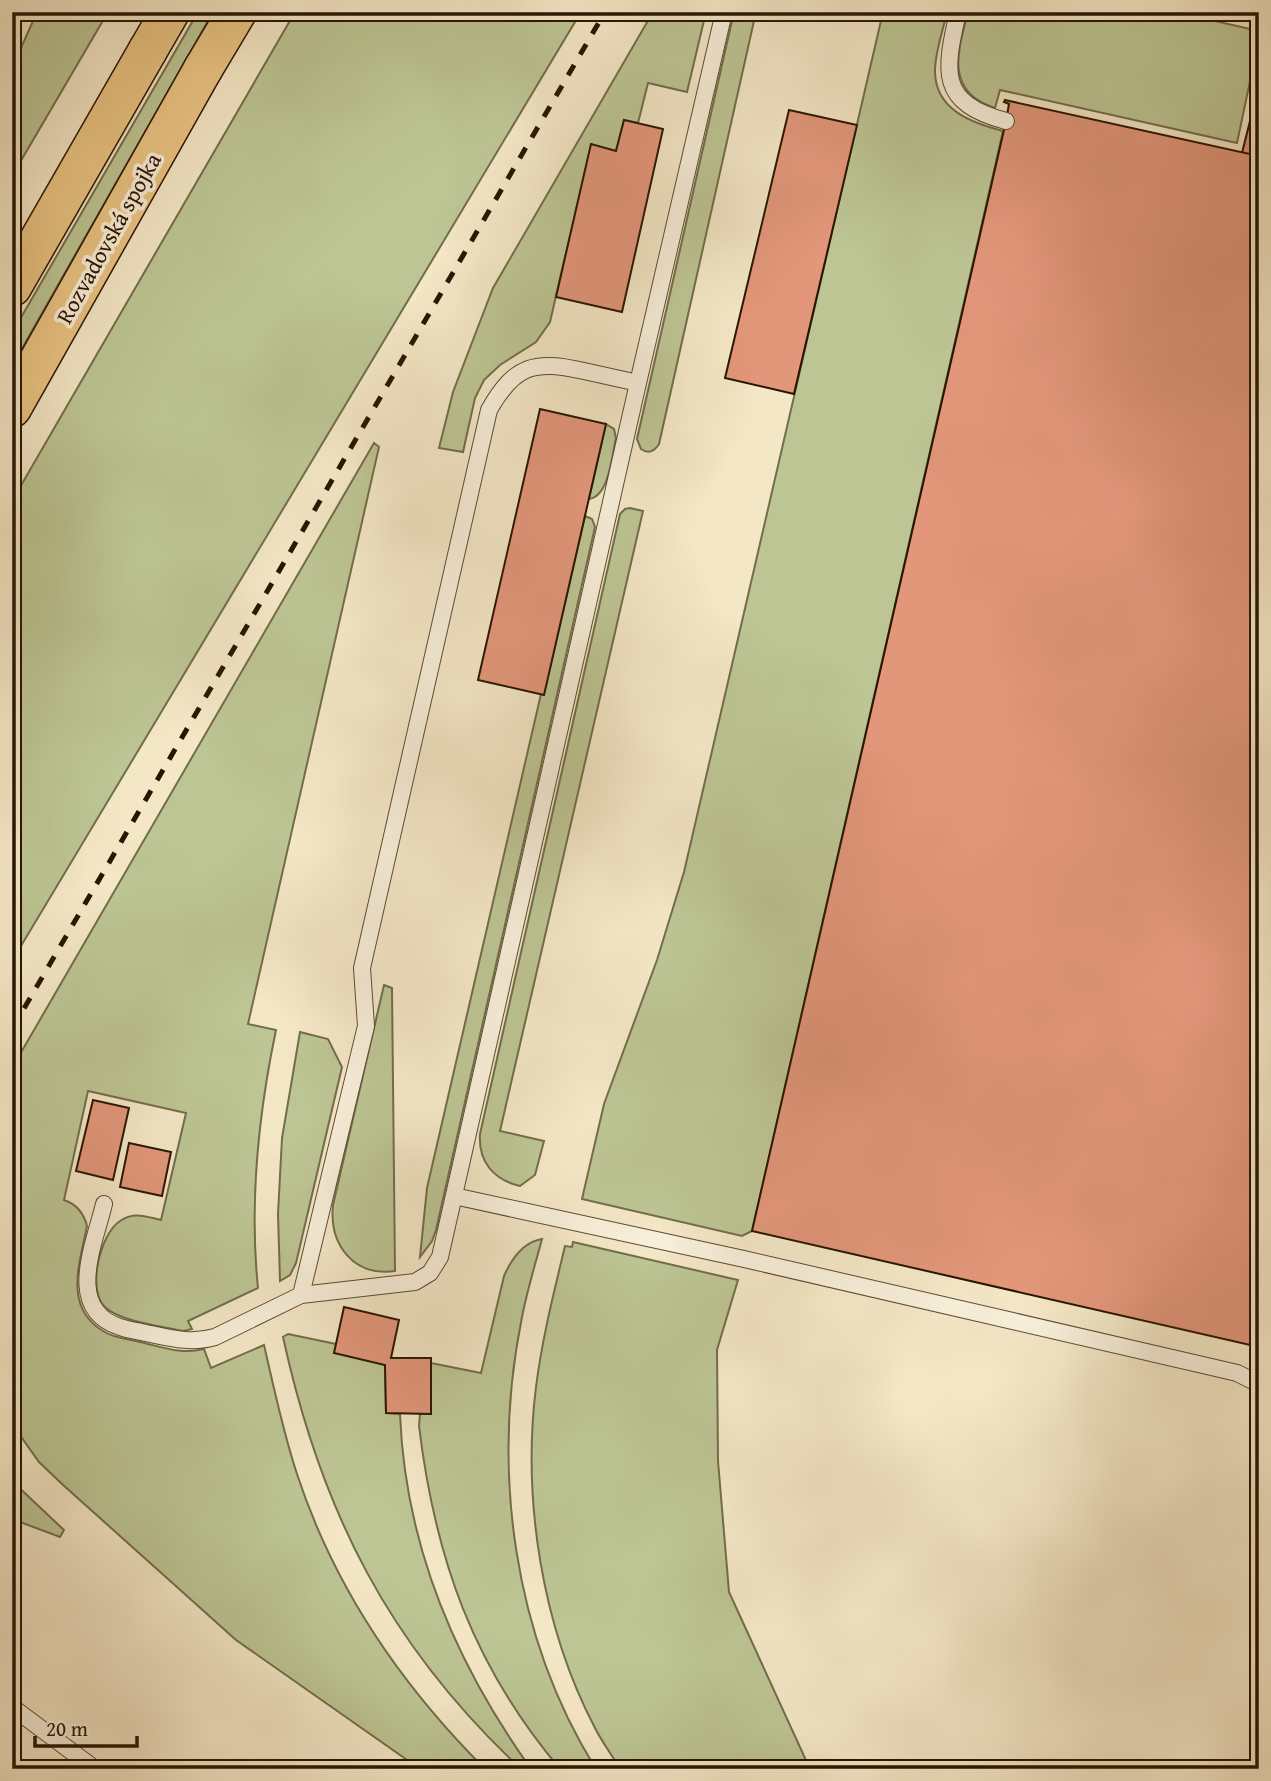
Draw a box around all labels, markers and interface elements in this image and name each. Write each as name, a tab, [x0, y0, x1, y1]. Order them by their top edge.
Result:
street label: Rozvadovská spojka	[47, 147, 169, 329]
scale bar	[35, 1704, 136, 1748]
text: 20 m	[46, 1713, 88, 1744]

